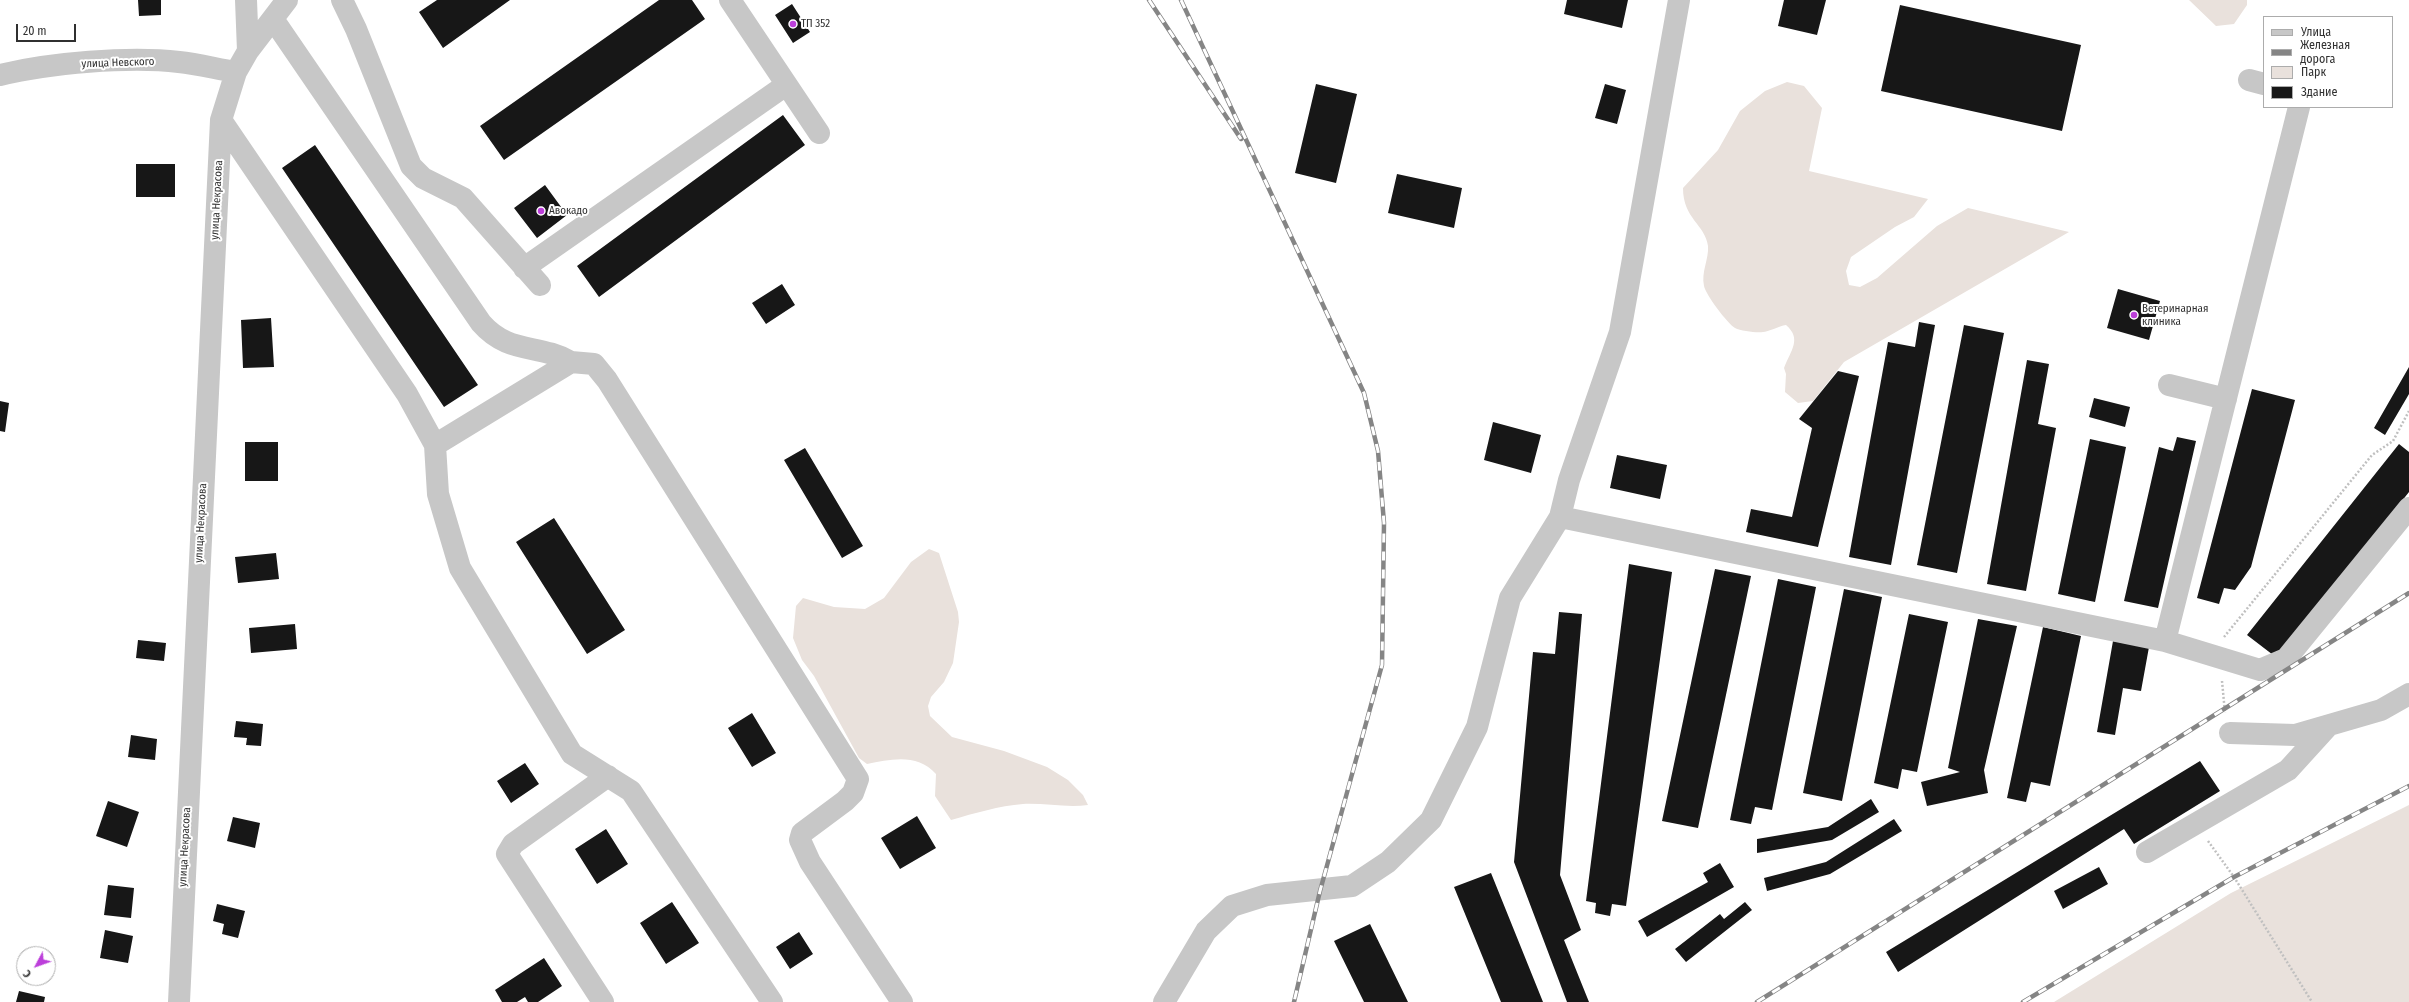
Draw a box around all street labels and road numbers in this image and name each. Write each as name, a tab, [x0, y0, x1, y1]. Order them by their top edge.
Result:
street label: улица Невского	[81, 55, 155, 71]
street label: улица Некрасова	[208, 160, 226, 240]
street label: улица Некрасова	[192, 483, 210, 563]
street label: улица Некрасова	[176, 807, 194, 887]

